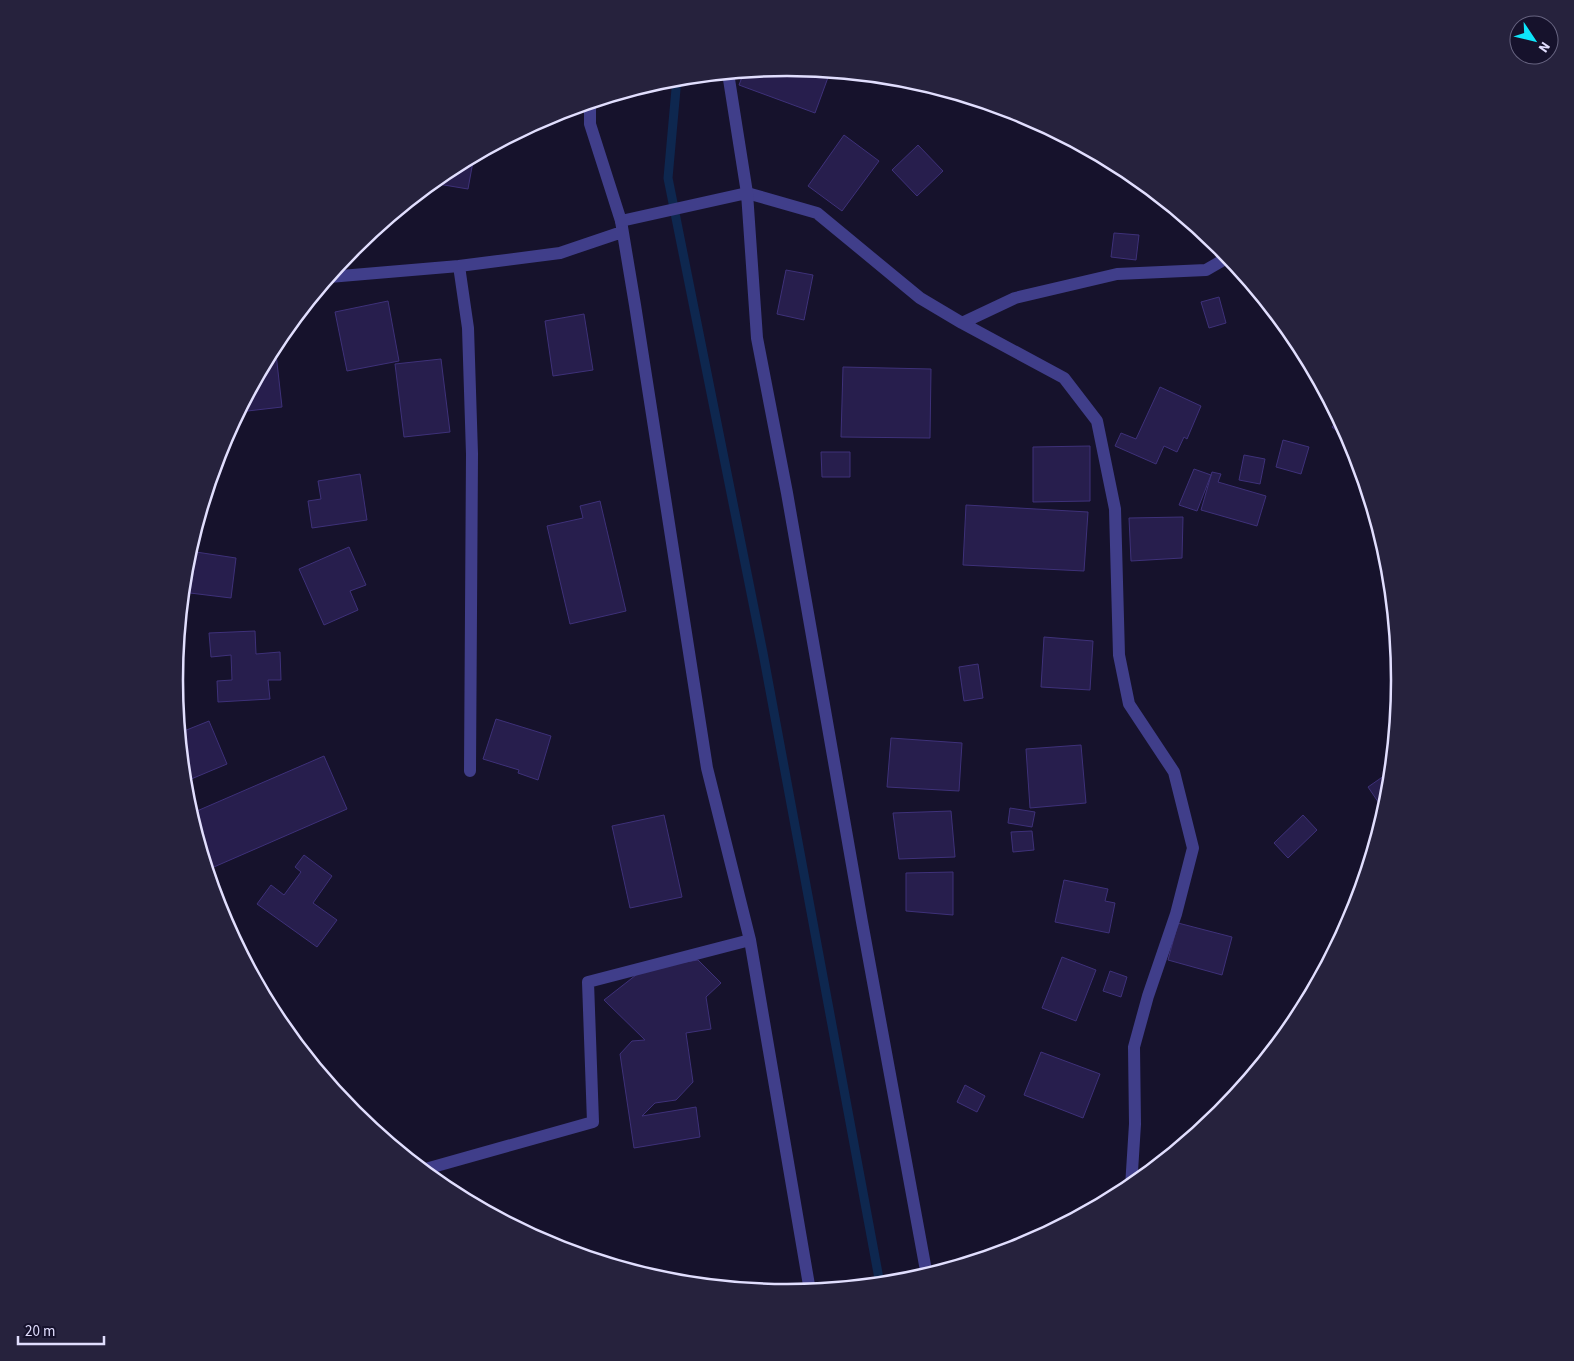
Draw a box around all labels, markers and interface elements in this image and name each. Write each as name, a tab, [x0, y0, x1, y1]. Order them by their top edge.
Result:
north arrow	[1509, 15, 1559, 65]
text: N	[1533, 37, 1555, 56]
scale bar	[18, 1314, 104, 1346]
text: 20 m	[25, 1321, 55, 1342]

